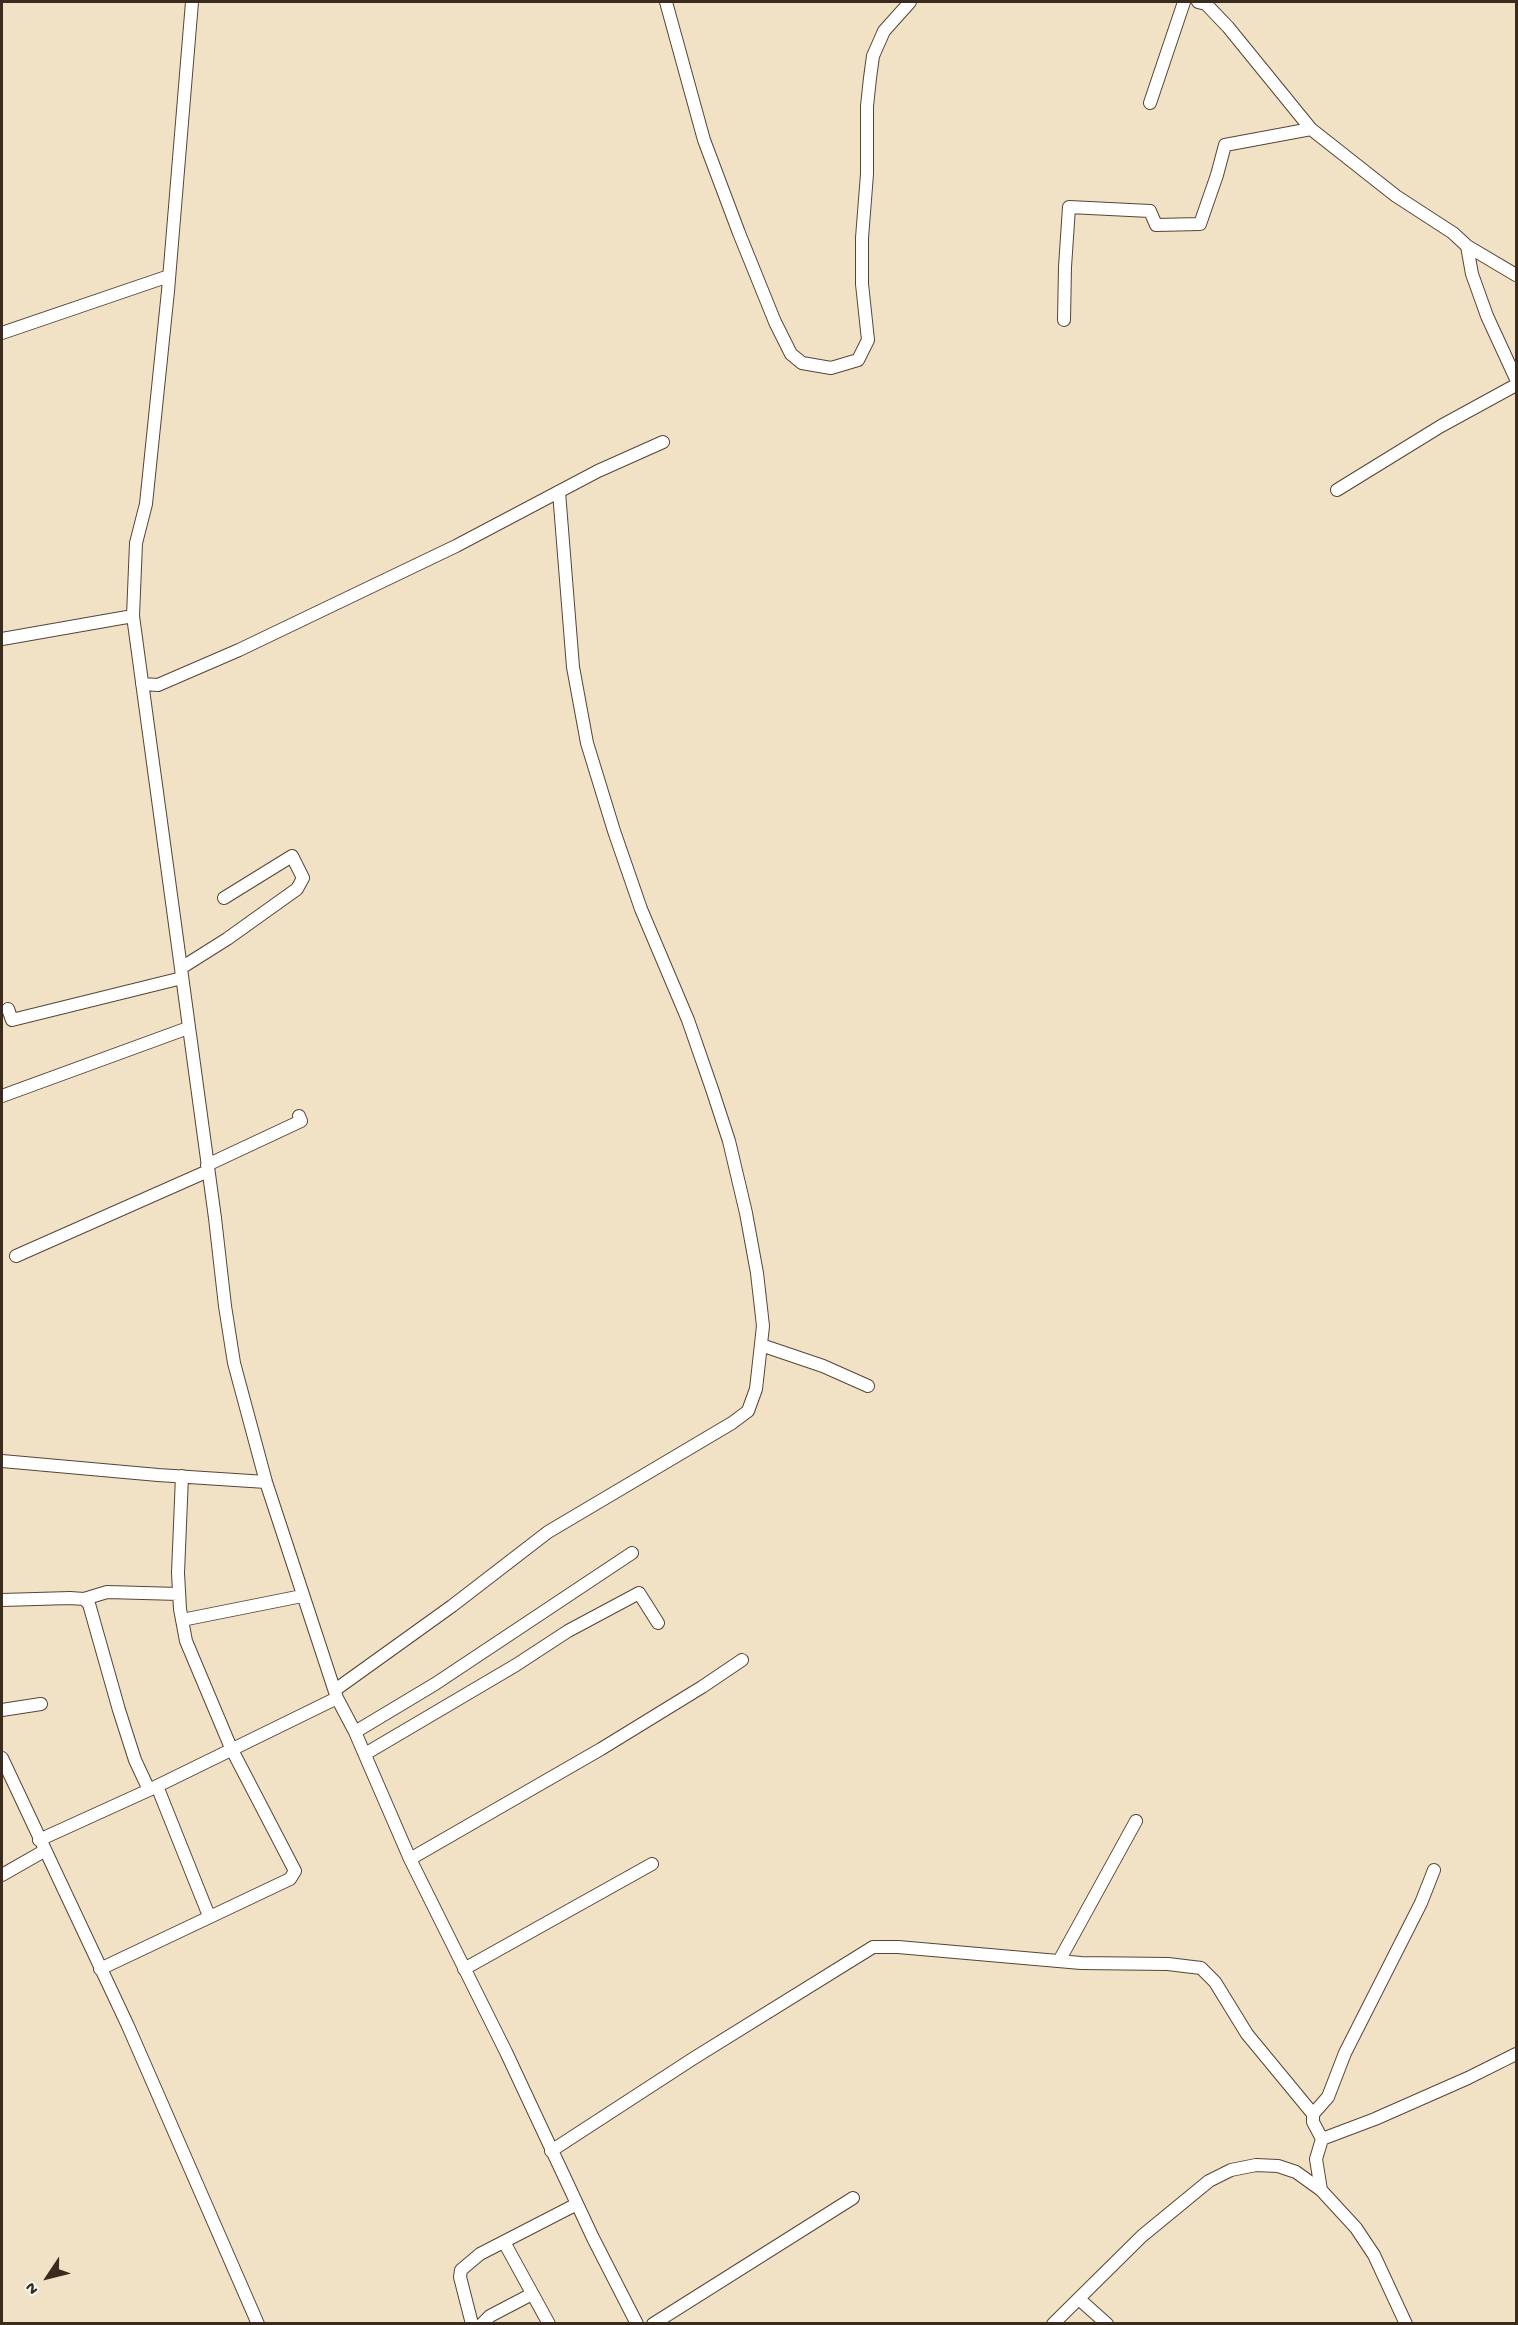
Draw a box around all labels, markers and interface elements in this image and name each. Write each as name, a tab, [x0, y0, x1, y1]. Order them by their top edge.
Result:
north arrow	[18, 2247, 78, 2307]
text: N	[22, 2278, 44, 2297]

